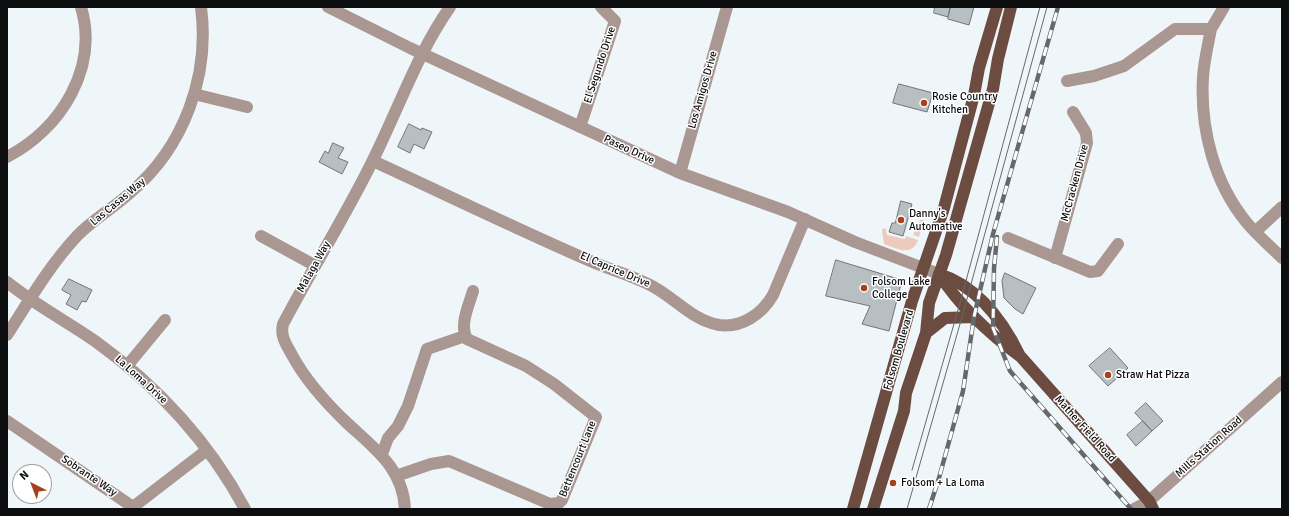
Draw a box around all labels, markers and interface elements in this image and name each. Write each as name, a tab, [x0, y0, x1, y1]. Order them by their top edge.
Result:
street label: El Segundo Drive	[581, 25, 619, 105]
street label: Los Amigos Drive	[686, 50, 720, 130]
place label: Rosie Country Kitchen	[932, 90, 998, 116]
marker: Rosie Country Kitchen	[919, 98, 929, 108]
street label: Paseo Drive	[601, 132, 657, 168]
street label: McCracken Drive	[1058, 143, 1092, 223]
street label: Las Casas Way	[88, 175, 148, 229]
place label: Danny's Automative	[909, 207, 962, 233]
marker: Danny's Automative	[896, 215, 906, 225]
street label: Malaga Way	[295, 239, 333, 295]
street label: El Caprice Drive	[578, 249, 652, 291]
place label: Folsom Lake College	[872, 275, 930, 301]
marker: Folsom Lake College	[859, 283, 869, 293]
street label: Folsom Boulevard	[881, 308, 917, 392]
street label: La Loma Drive	[112, 353, 170, 407]
place label: Straw Hat Pizza	[1116, 368, 1190, 382]
marker: Straw Hat Pizza	[1103, 370, 1113, 380]
street label: Mather Field Road	[1052, 393, 1118, 465]
street label: Mills Station Road	[1173, 414, 1245, 480]
street label: Bettencourt Lane	[557, 419, 599, 499]
street label: Sobrante Way	[59, 453, 119, 499]
north arrow	[12, 464, 52, 504]
text: N	[17, 468, 31, 483]
place label: Folsom + La Loma	[901, 476, 985, 490]
marker: Folsom + La Loma	[888, 478, 898, 488]

